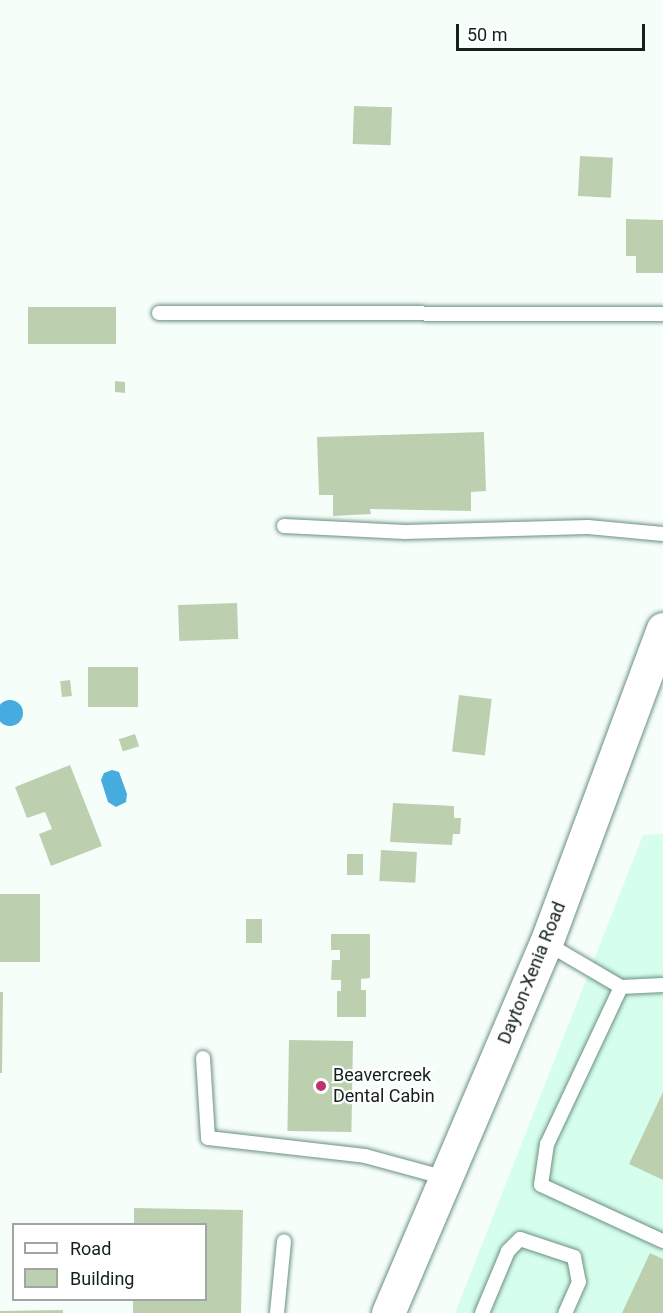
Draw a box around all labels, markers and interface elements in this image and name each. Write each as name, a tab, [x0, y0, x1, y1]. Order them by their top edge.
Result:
scale bar	[459, 12, 648, 50]
text: 50 m	[467, 24, 507, 45]
street label: Dayton-Xenia Road	[494, 899, 570, 1047]
place label: Beavercreek Dental Cabin	[333, 1065, 435, 1108]
marker: Beavercreek Dental Cabin	[314, 1079, 328, 1093]
legend	[12, 1223, 207, 1301]
text: Road	[70, 1238, 111, 1259]
text: Building	[70, 1268, 134, 1289]

